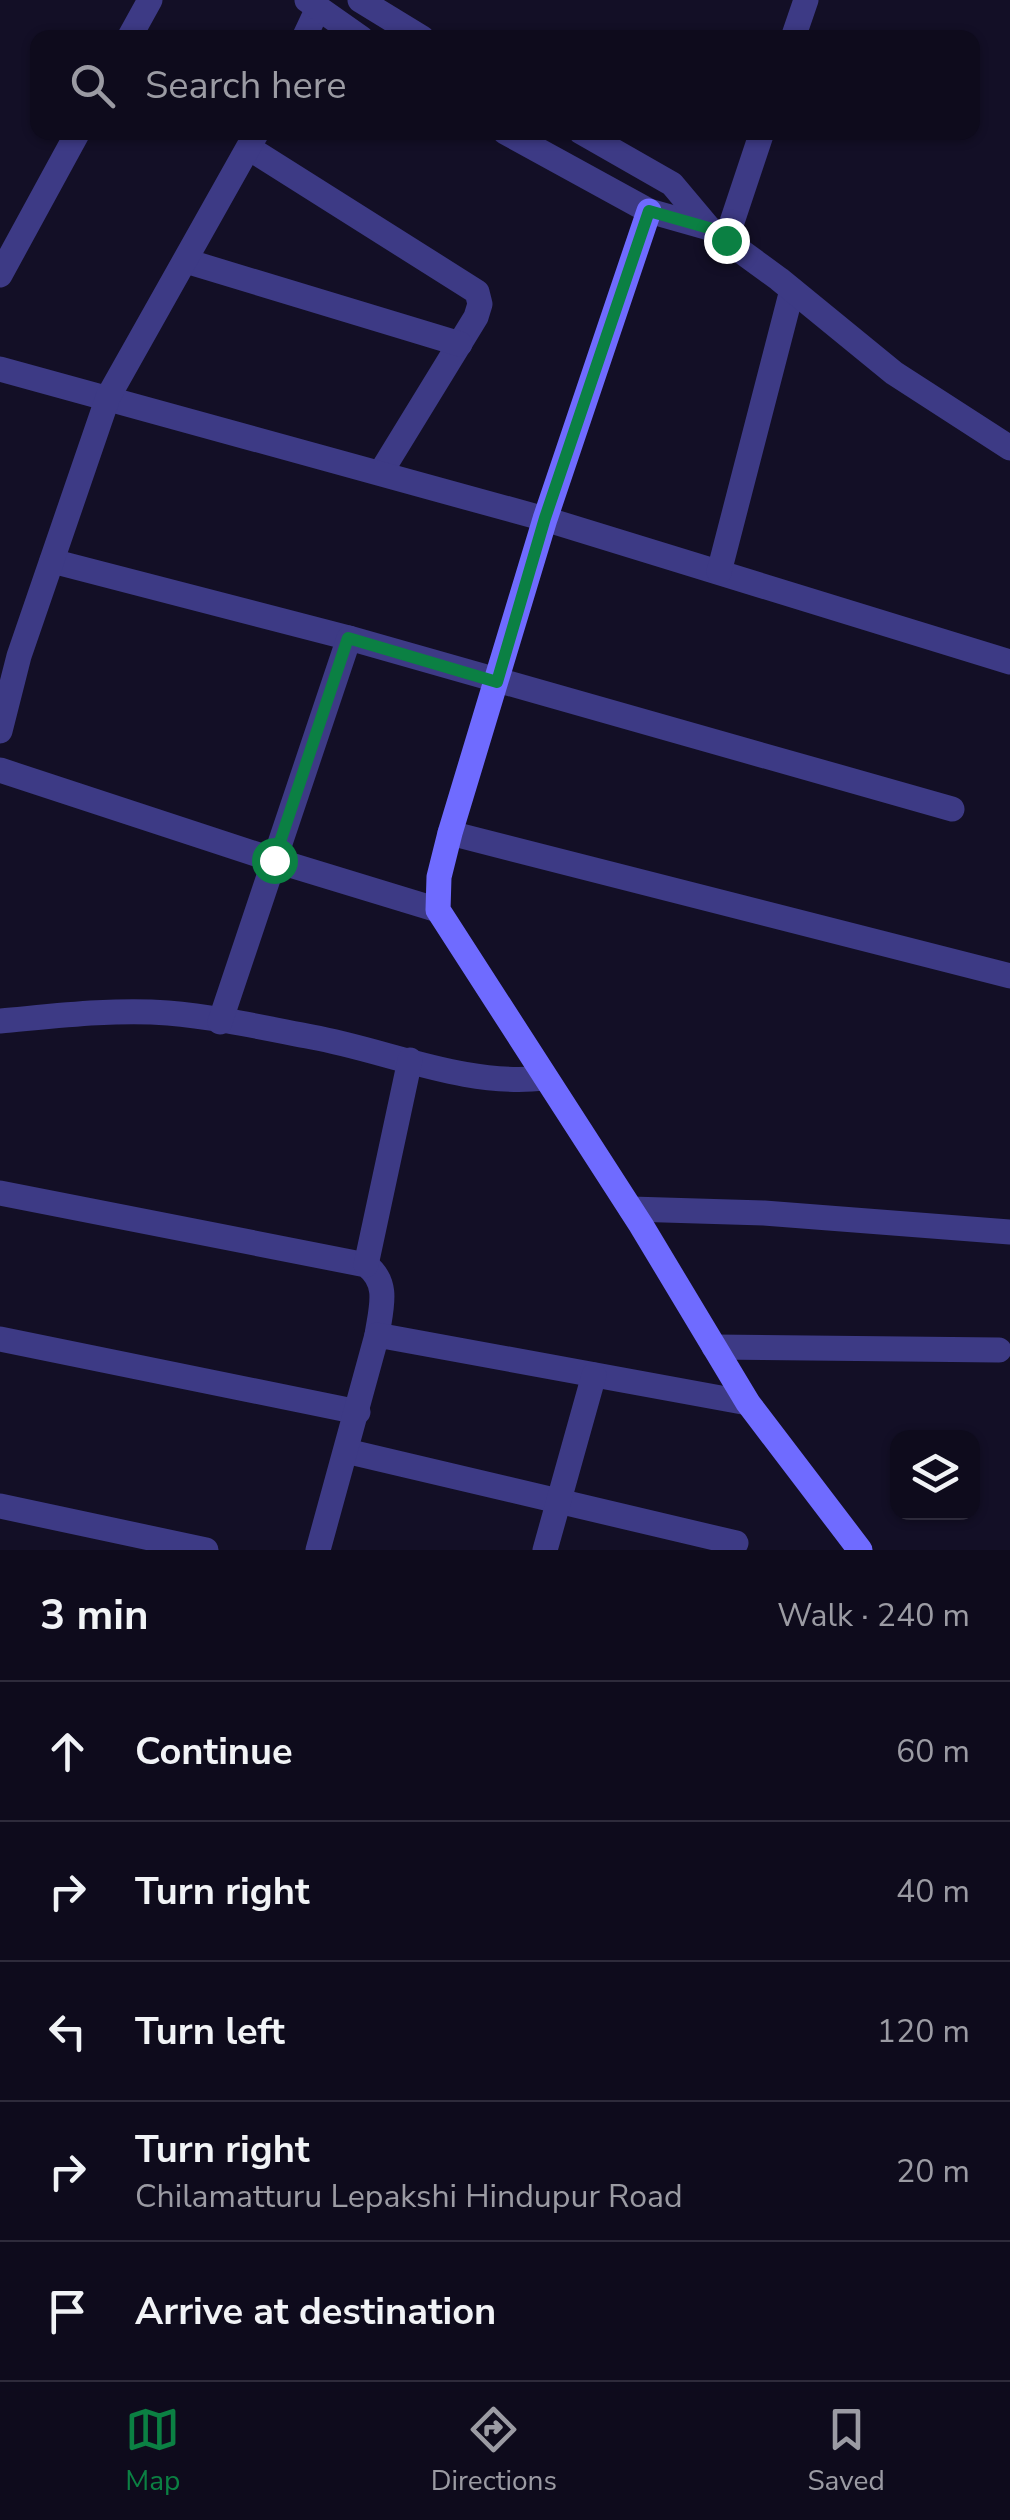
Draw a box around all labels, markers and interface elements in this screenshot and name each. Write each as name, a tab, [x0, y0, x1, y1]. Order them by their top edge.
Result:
search box	[30, 30, 980, 140]
icon: search	[65, 58, 120, 113]
text: Search here	[145, 60, 346, 111]
route end	[704, 218, 750, 264]
route start	[252, 838, 298, 884]
map controls	[890, 1430, 980, 1520]
button: layers	[890, 1430, 980, 1520]
text: 3 min	[40, 1587, 149, 1644]
text: Walk · 240 m	[777, 1594, 970, 1637]
icon: ahead	[40, 1724, 95, 1779]
text: Continue	[135, 1726, 293, 1777]
text: 60 m	[896, 1730, 970, 1773]
icon: right	[40, 1864, 95, 1919]
text: Turn right	[135, 1866, 310, 1917]
text: 40 m	[896, 1870, 970, 1913]
icon: left	[40, 2004, 95, 2059]
text: Turn left	[135, 2006, 285, 2057]
text: 120 m	[877, 2010, 970, 2053]
text: Turn right	[135, 2124, 310, 2175]
icon: right	[40, 2144, 95, 2199]
text: 20 m	[896, 2150, 970, 2193]
text: Chilamatturu Lepakshi Hindupur Road	[135, 2175, 683, 2218]
icon: arrive	[40, 2284, 95, 2339]
text: Arrive at destination	[135, 2286, 496, 2337]
tab: Map	[125, 2402, 180, 2500]
tab: Directions	[431, 2402, 557, 2500]
tab: Saved	[807, 2402, 885, 2500]

